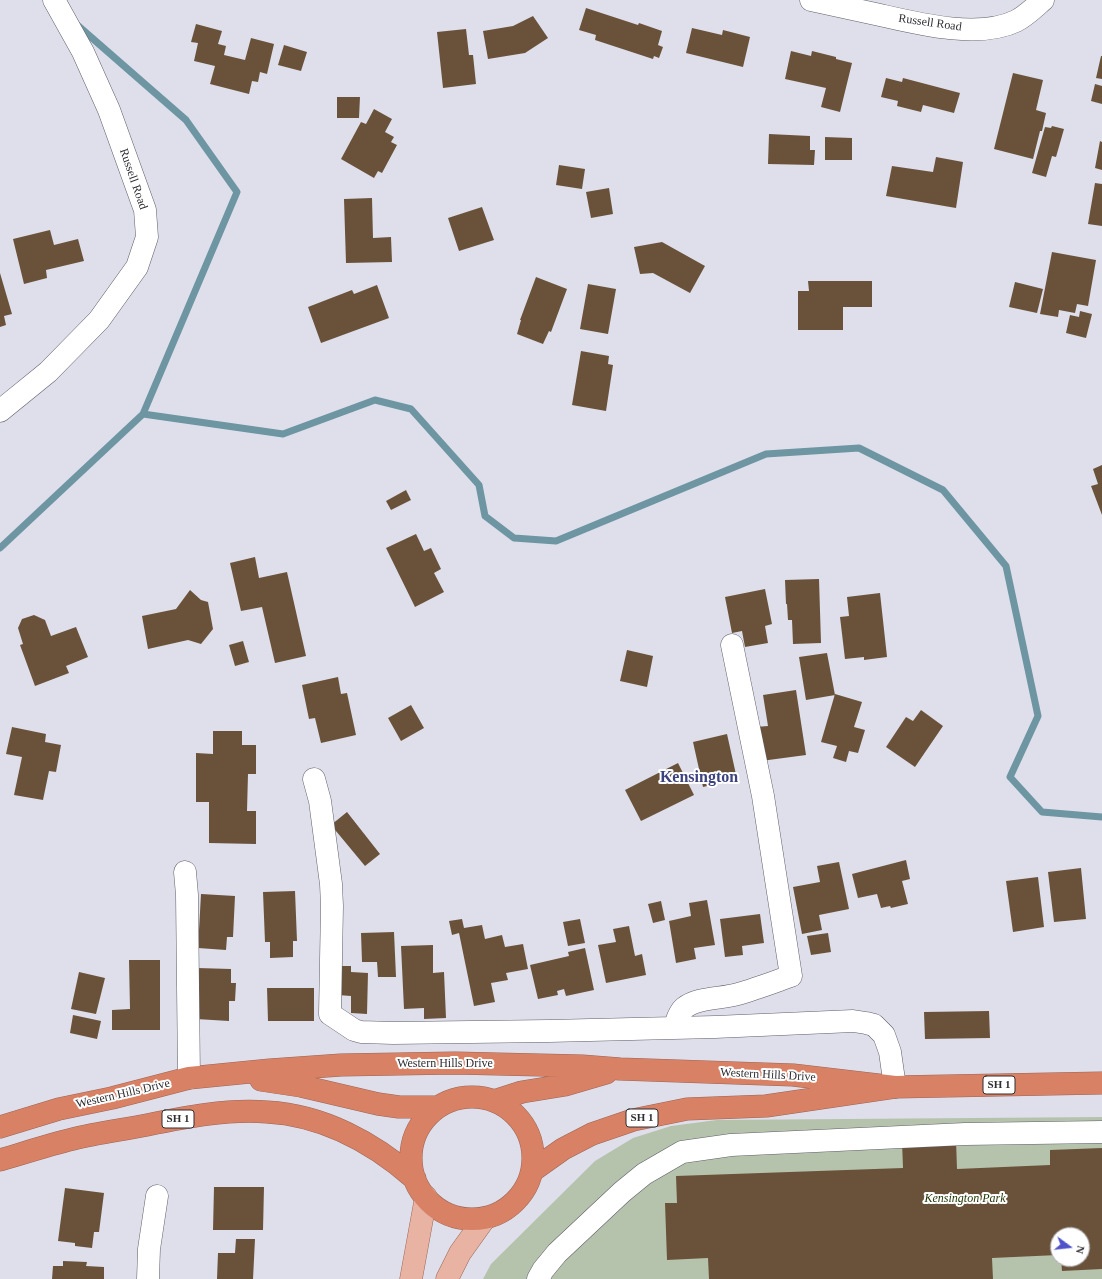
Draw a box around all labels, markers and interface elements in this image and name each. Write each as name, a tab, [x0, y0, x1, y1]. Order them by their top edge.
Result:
street label: Russell Road	[897, 11, 963, 35]
street label: Russell Road	[116, 147, 150, 211]
district label: Kensington	[660, 768, 738, 788]
street label: Western Hills Drive	[397, 1057, 493, 1071]
street label: Western Hills Drive	[720, 1065, 816, 1085]
street label: Western Hills Drive	[75, 1076, 171, 1112]
road number: SH 1	[983, 1076, 1015, 1094]
road number: SH 1	[626, 1109, 658, 1127]
road number: SH 1	[162, 1110, 194, 1128]
park label: Kensington Park	[925, 1192, 1005, 1206]
north arrow	[1050, 1227, 1090, 1267]
text: N	[1074, 1244, 1087, 1255]

